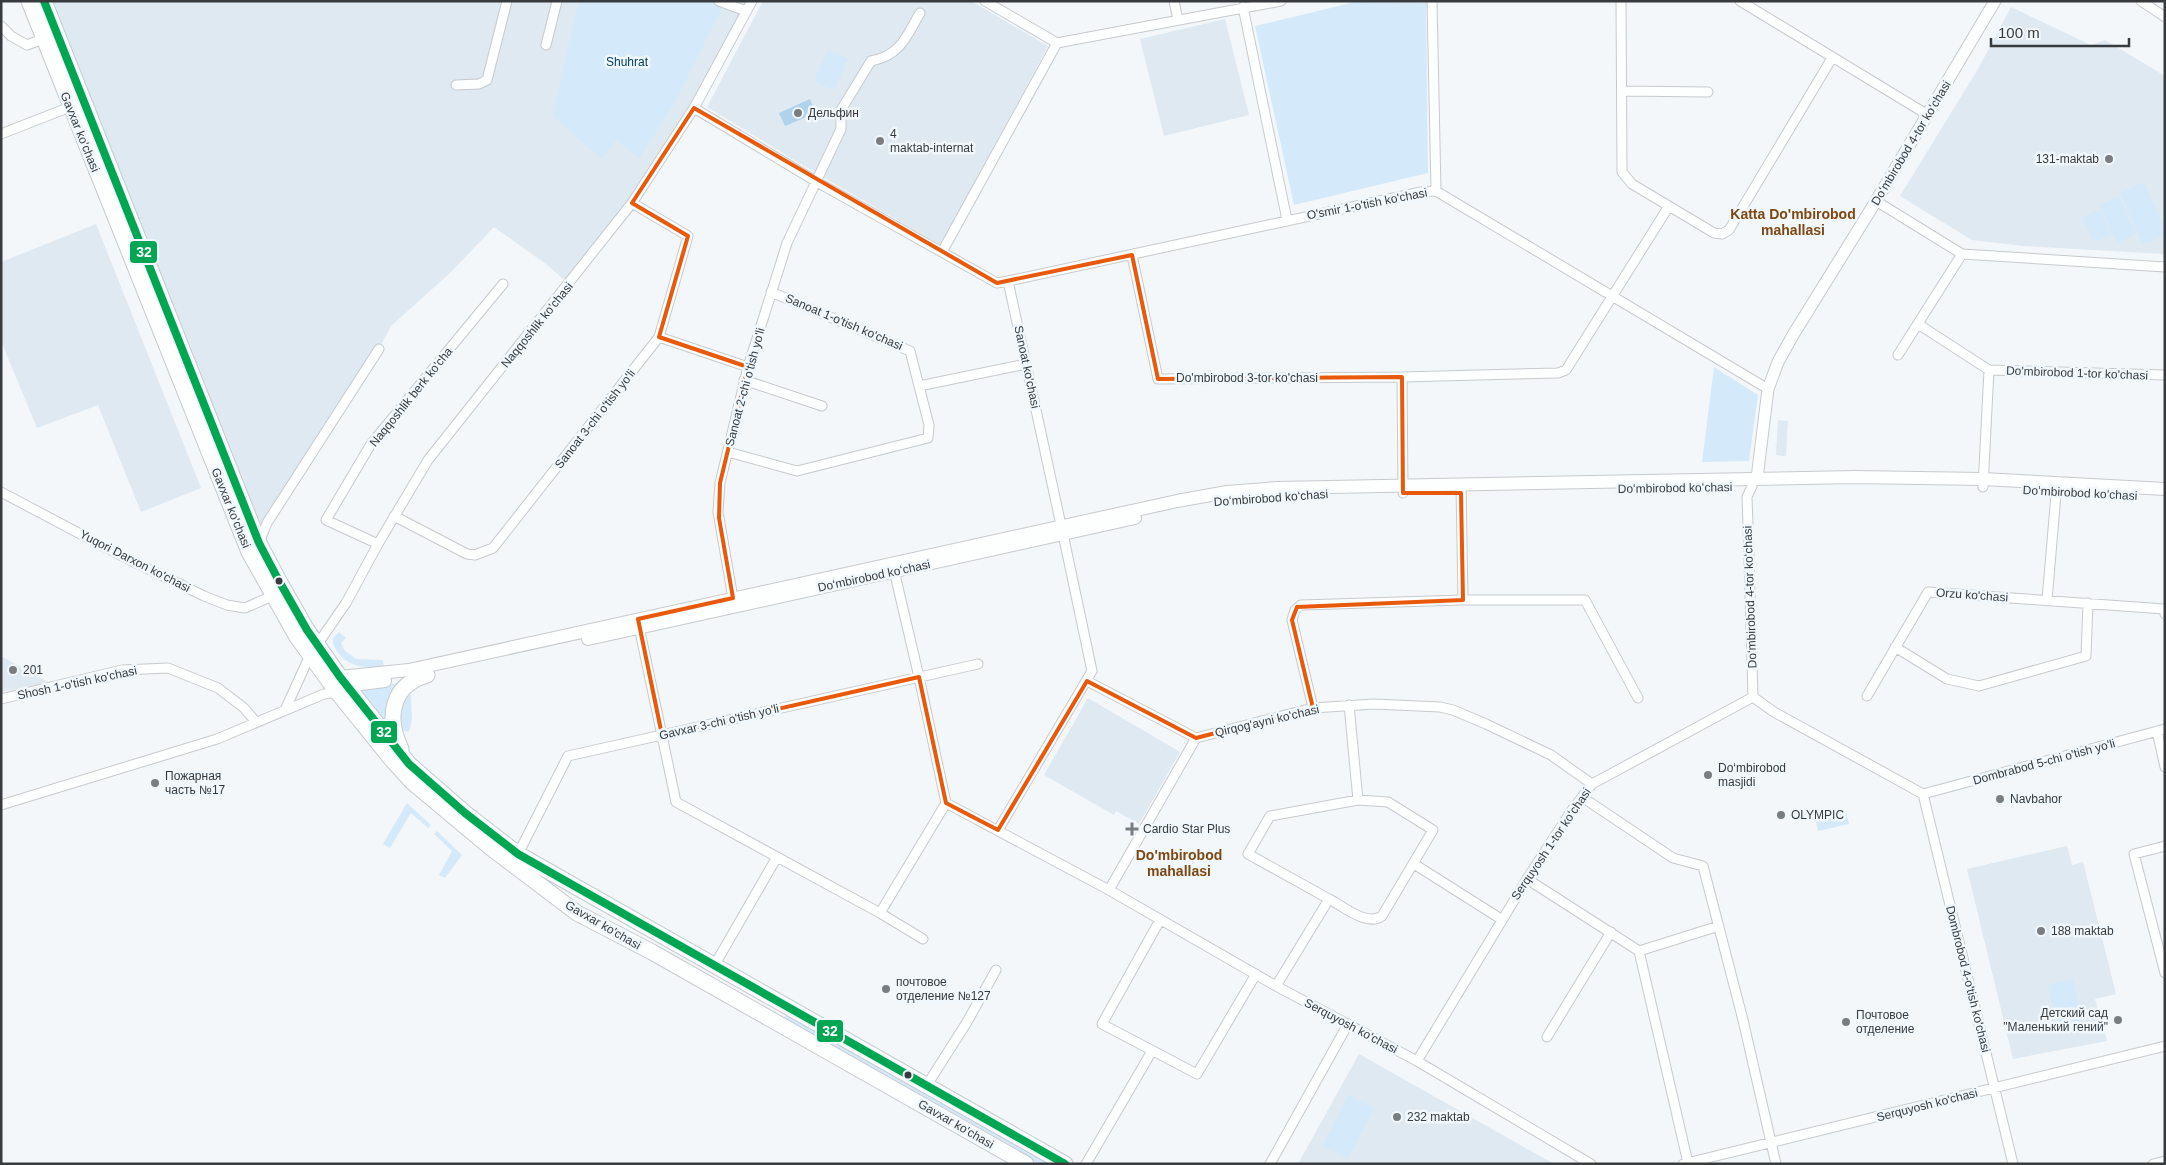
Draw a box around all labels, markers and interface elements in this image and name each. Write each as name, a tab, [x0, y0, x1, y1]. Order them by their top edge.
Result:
scale bar	[1991, 15, 2128, 47]
text: 100 m	[1998, 24, 2040, 41]
park label: Shuhrat	[606, 55, 649, 69]
street label: Doʻmbirobod 4-tor koʻchasi	[1868, 78, 1954, 208]
street label: Gavxar ko'chasi	[58, 90, 102, 174]
place label: Дельфин	[808, 106, 859, 120]
marker: Дельфин	[792, 107, 804, 119]
place label: 4 maktab-internat	[890, 127, 974, 155]
marker: 4 maktab-internat	[874, 135, 886, 147]
place label: 131-maktab	[2036, 152, 2099, 166]
marker: 131-maktab	[2103, 153, 2115, 165]
street label: O'smir 1-o'tish ko'chasi	[1306, 185, 1428, 223]
district label: Katta Do'mbirobod mahallasi	[1730, 206, 1856, 238]
line badge: 32	[129, 240, 158, 264]
text: 32	[136, 244, 152, 260]
street label: Naqqoshlik ko'chasi	[498, 280, 576, 370]
street label: Sanoat 1-o'tish ko'chasi	[783, 291, 905, 353]
street label: Sanoat ko'chasi	[1011, 324, 1043, 410]
street label: Sanoat 2-chi o'tish yo'li	[722, 326, 768, 448]
street label: Naqqoshlik berk ko'cha	[367, 344, 456, 449]
street label: Do'mbirobod 1-tor ko'chasi	[2006, 364, 2148, 382]
street label: Sanoat 3-chi o'tish yo'li	[552, 367, 638, 471]
street label: Do'mbirobod 3-tor ko'chasi	[1176, 371, 1318, 385]
street label: Gavxar ko'chasi	[209, 466, 253, 550]
street label: Doʻmbirobod koʻchasi	[1618, 480, 1732, 496]
street label: Doʻmbirobod koʻchasi	[2022, 483, 2138, 503]
street label: Doʻmbirobod koʻchasi	[1213, 487, 1329, 509]
street label: Doʻmbirobod 4-tor koʻchasi	[1741, 525, 1759, 669]
street label: Yuqori Darxon ko'chasi	[77, 527, 193, 595]
street label: Doʻmbirobod koʻchasi	[816, 557, 932, 595]
unlabelled marker	[274, 576, 284, 586]
street label: Orzu ko'chasi	[1935, 585, 2009, 605]
street label: Shosh 1-o'tish ko'chasi	[16, 663, 138, 703]
place label: 201	[23, 663, 43, 677]
marker: 201	[7, 664, 19, 676]
street label: Gavxar 3-chi o'tish yo'li	[658, 701, 780, 743]
street label: Qirqog'ayni ko'chasi	[1213, 702, 1321, 740]
line badge: 32	[370, 720, 398, 744]
text: 32	[376, 724, 392, 740]
street label: Dombrabod 5-chi o'tish yo'li	[1971, 736, 2117, 788]
place label: Do‘mbirobod masjidi	[1718, 761, 1786, 789]
place label: Пожарная часть №17	[165, 769, 226, 797]
marker: Do‘mbirobod masjidi	[1702, 769, 1714, 781]
marker: Пожарная часть №17	[149, 777, 161, 789]
street label: Serquyosh 1-tor koʻchasi	[1508, 785, 1594, 903]
place label: Navbahor	[2010, 792, 2062, 806]
marker: Navbahor	[1994, 793, 2006, 805]
place label: OLYMPIC	[1791, 808, 1844, 822]
marker: OLYMPIC	[1775, 809, 1787, 821]
marker: Cardio Star Plus	[1125, 822, 1139, 836]
place label: Cardio Star Plus	[1143, 822, 1230, 836]
district label: Do'mbirobod mahallasi	[1136, 847, 1222, 879]
street label: Gavxar ko'chasi	[563, 898, 643, 952]
street label: Dombrobod 4-o'tish ko'chasi	[1943, 904, 1993, 1054]
place label: 188 maktab	[2051, 924, 2114, 938]
marker: 188 maktab	[2035, 925, 2047, 937]
place label: почтовое отделение №127	[896, 975, 991, 1003]
marker: почтовое отделение №127	[880, 983, 892, 995]
street label: Serquyosh ko'chasi	[1302, 995, 1400, 1057]
place label: Детский сад "Маленький гений"	[2003, 1006, 2108, 1034]
place label: Почтовое отделение	[1856, 1008, 1915, 1036]
marker: Детский сад "Маленький гений"	[2112, 1014, 2124, 1026]
marker: Почтовое отделение	[1840, 1016, 1852, 1028]
line badge: 32	[816, 1019, 844, 1043]
text: 32	[822, 1023, 838, 1039]
unlabelled marker	[903, 1070, 913, 1080]
street label: Serquyosh ko'chasi	[1875, 1086, 1979, 1124]
street label: Gavxar ko'chasi	[916, 1097, 996, 1151]
place label: 232 maktab	[1407, 1110, 1470, 1124]
marker: 232 maktab	[1391, 1111, 1403, 1123]

